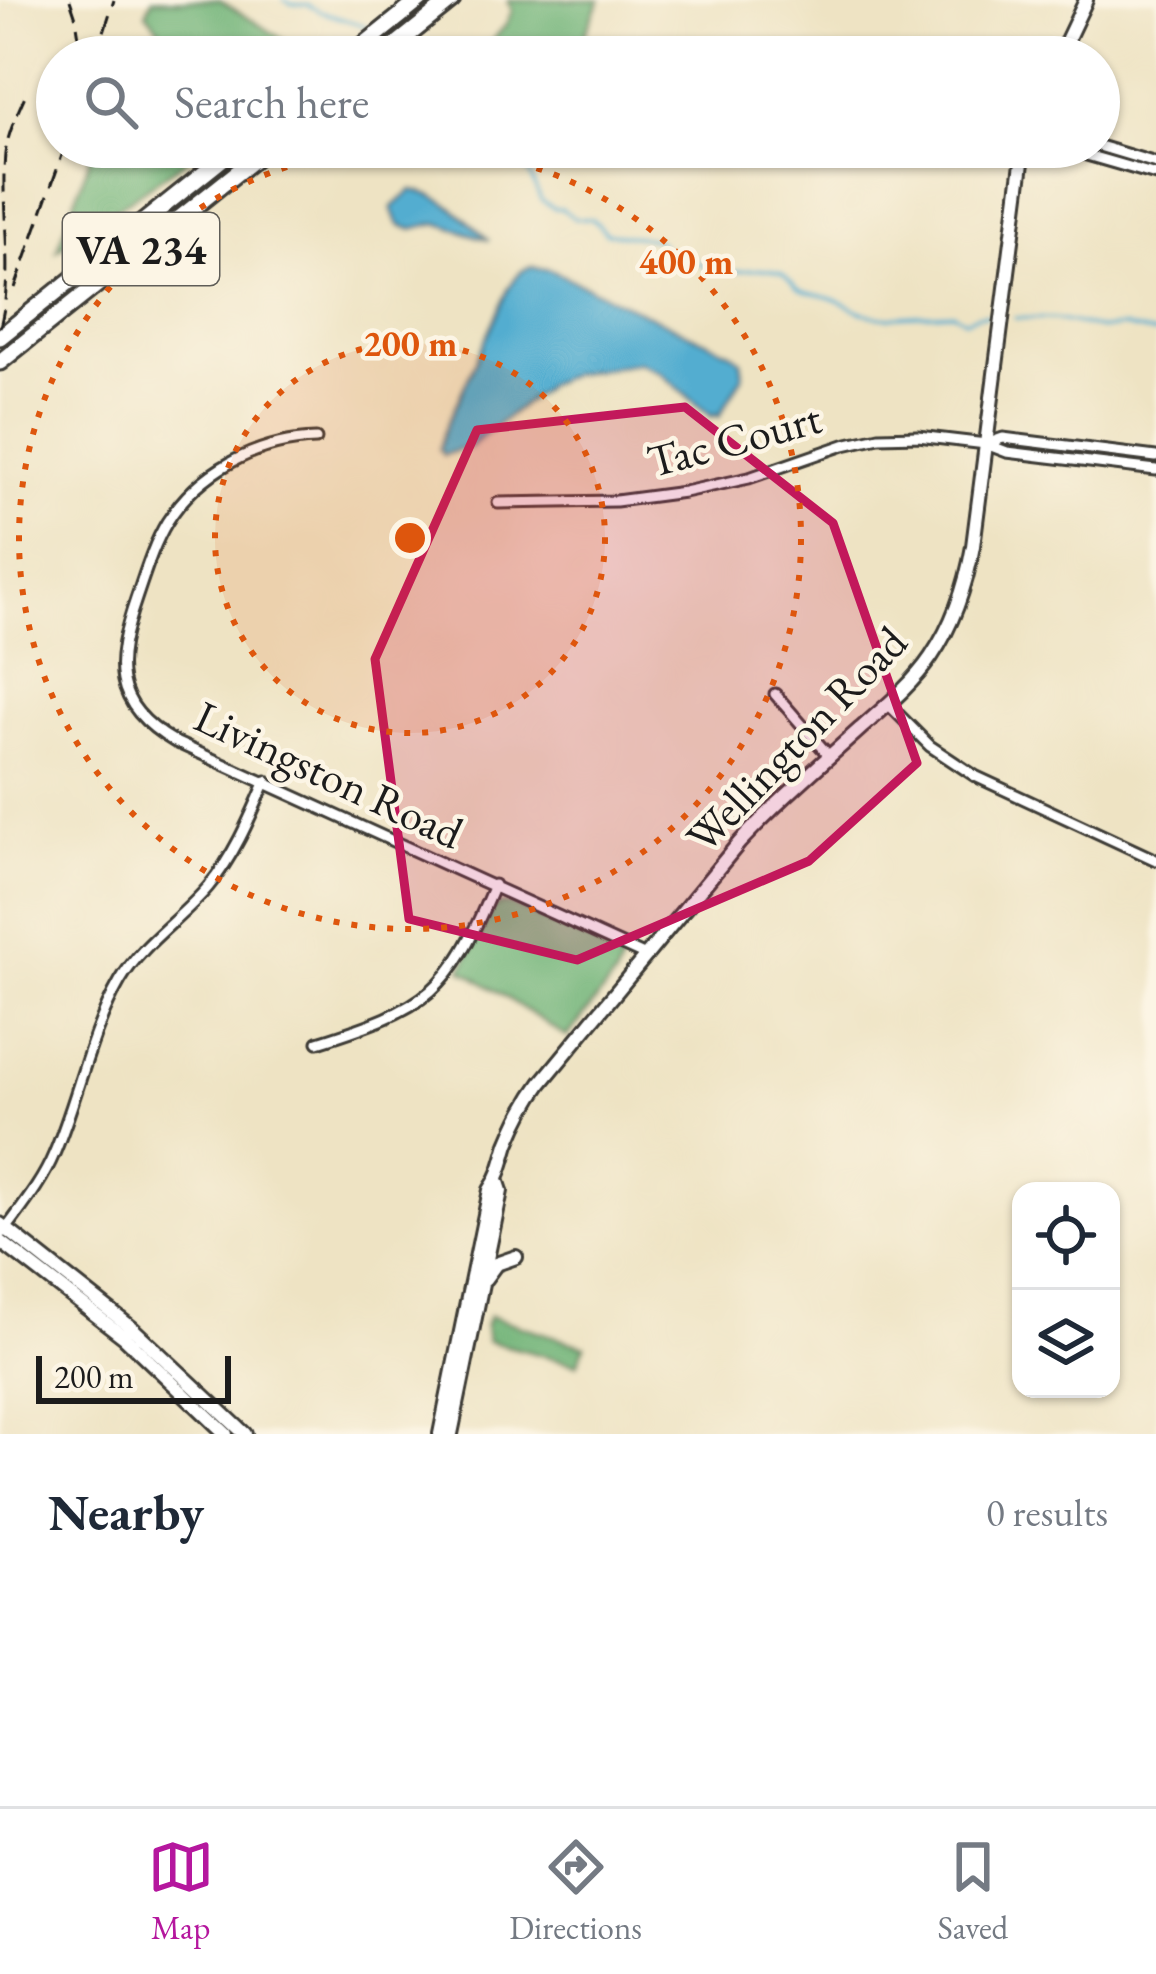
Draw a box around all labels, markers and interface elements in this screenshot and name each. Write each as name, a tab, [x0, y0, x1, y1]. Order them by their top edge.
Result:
search box	[36, 36, 1120, 168]
icon: search	[78, 69, 144, 135]
text: Search here	[174, 73, 369, 131]
road number: VA 234	[63, 213, 219, 285]
text: 400 m	[639, 238, 733, 285]
text: 200 m	[363, 320, 457, 367]
street label: Tac Court	[641, 388, 827, 490]
centre of rings	[389, 517, 431, 559]
street label: Wellington Road	[673, 613, 919, 865]
street label: Livingston Road	[186, 687, 473, 862]
map controls	[1012, 1182, 1120, 1398]
button: locate	[1012, 1182, 1120, 1290]
button: layers	[1012, 1290, 1120, 1398]
scale bar	[36, 1350, 231, 1403]
text: 200 m	[54, 1355, 134, 1398]
text: Nearby	[48, 1479, 204, 1545]
text: 0 results	[986, 1487, 1108, 1538]
tab: Map	[148, 1834, 214, 1949]
tab: Directions	[509, 1834, 642, 1949]
tab: Saved	[938, 1834, 1008, 1949]

